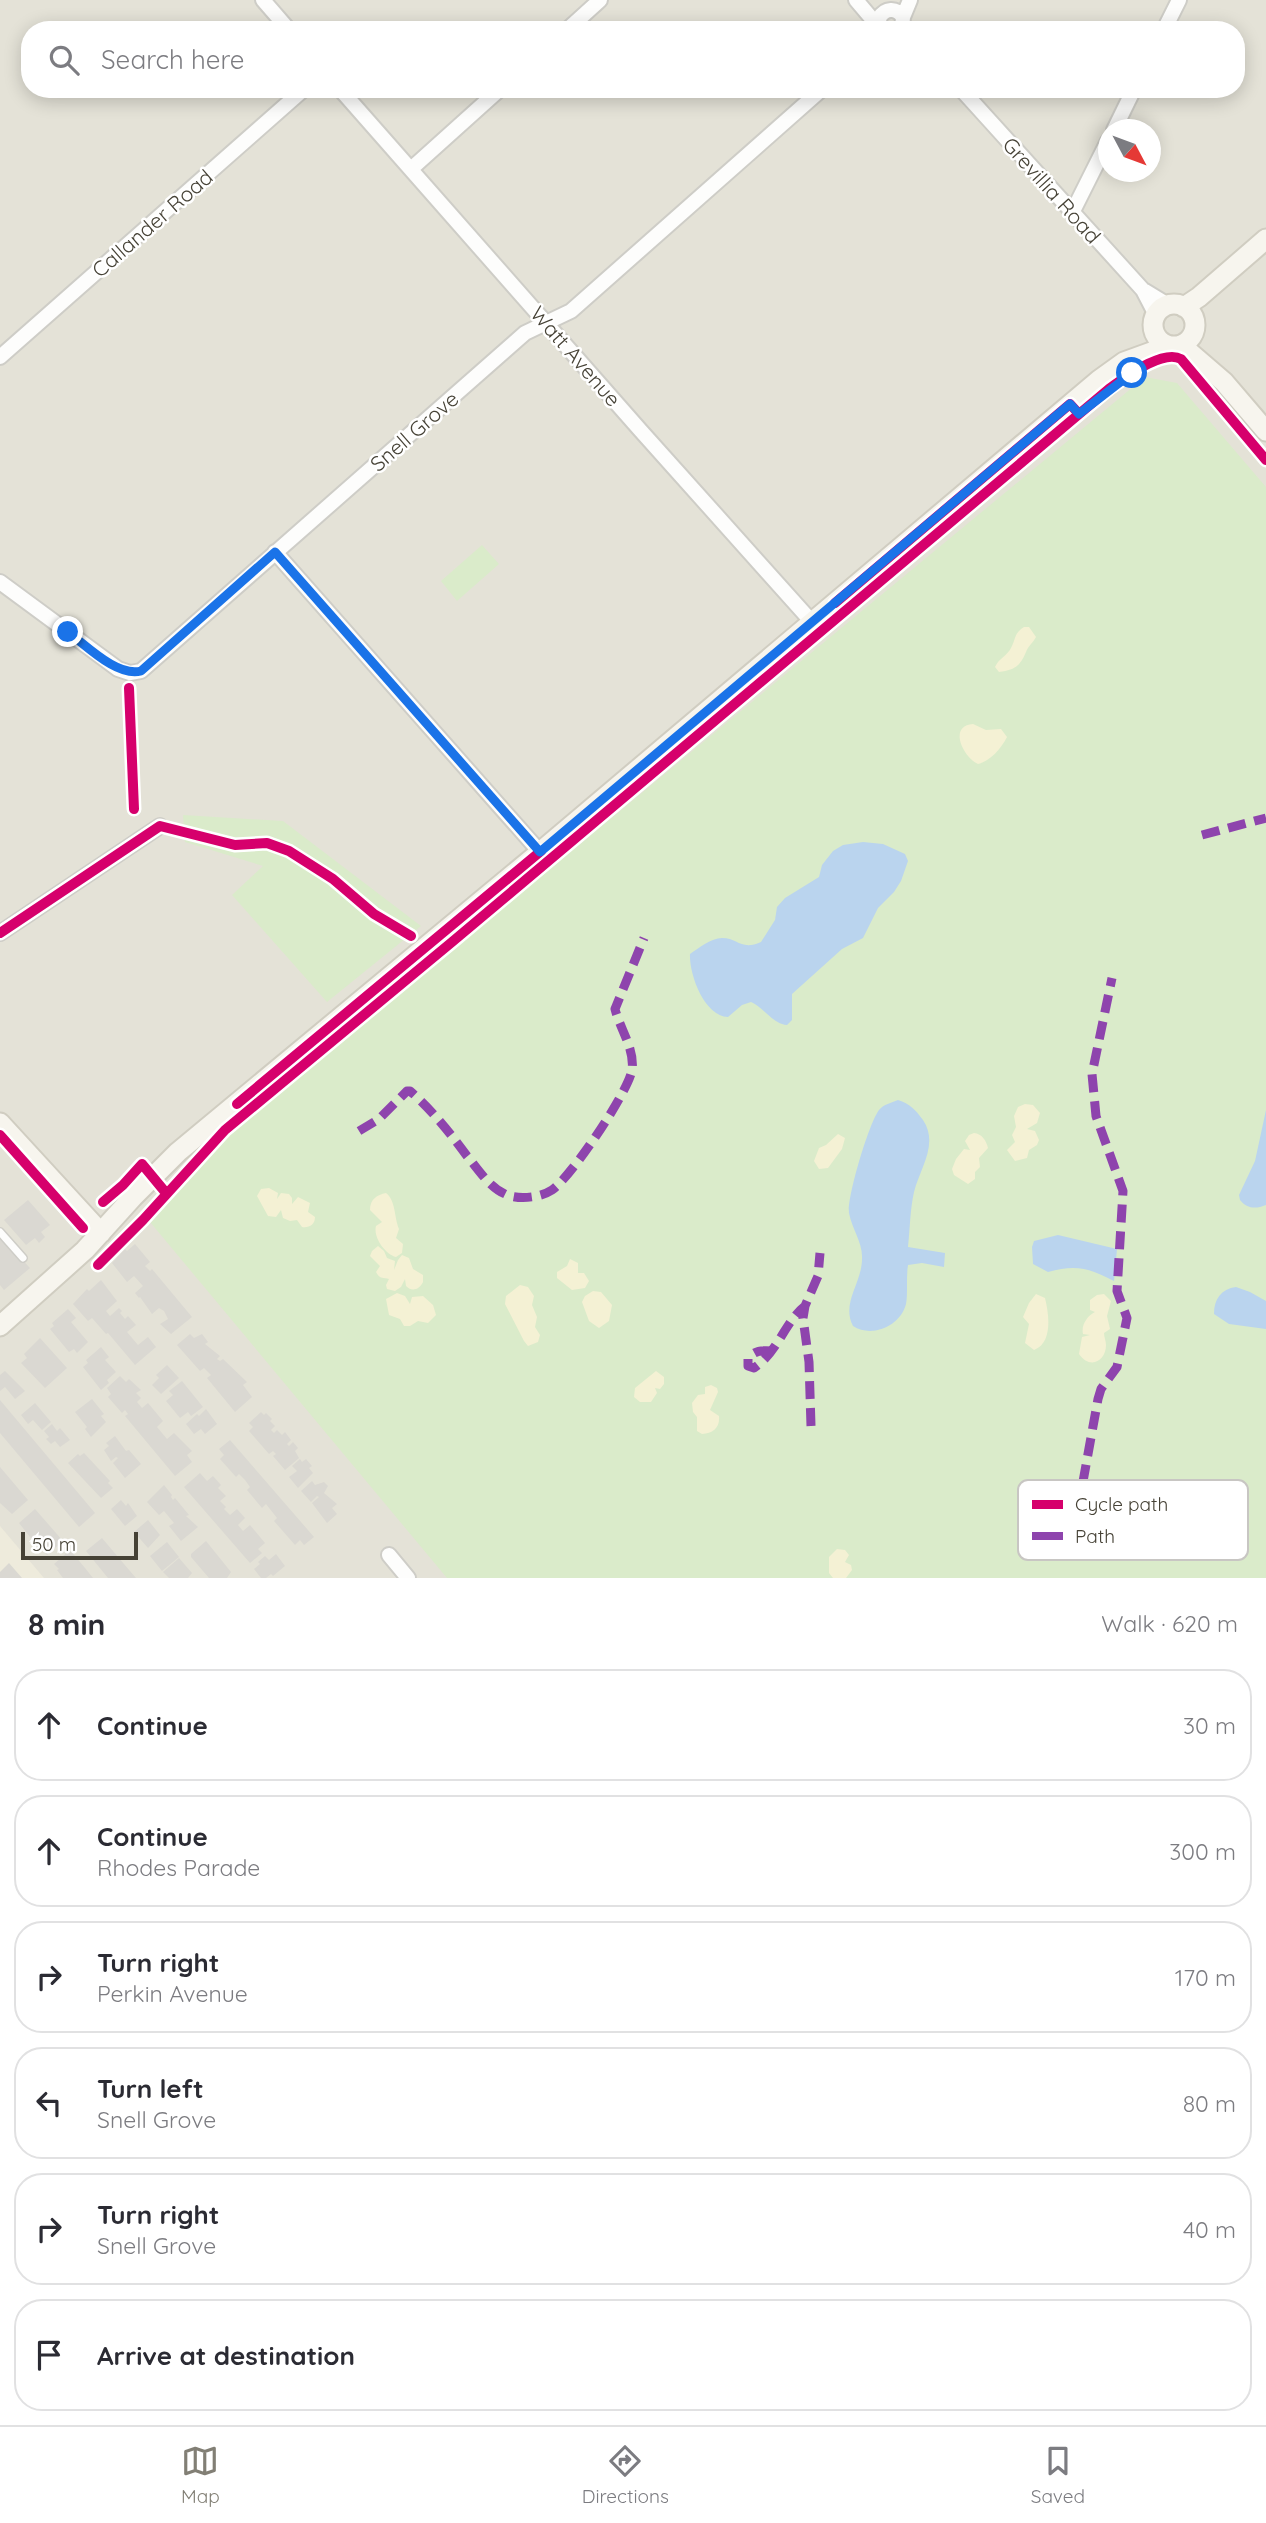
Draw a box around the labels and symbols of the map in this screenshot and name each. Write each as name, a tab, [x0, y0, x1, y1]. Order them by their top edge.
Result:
north arrow	[1098, 119, 1161, 182]
street label: Grevillia Road	[997, 131, 1107, 249]
street label: Callander Road	[86, 163, 218, 283]
street label: Watt Avenue	[525, 300, 627, 412]
route start	[1116, 357, 1147, 388]
street label: Snell Grove	[364, 385, 464, 477]
route end	[52, 616, 83, 647]
legend	[1018, 1480, 1248, 1560]
text: Cycle path	[1075, 1492, 1168, 1516]
text: Path	[1075, 1524, 1115, 1548]
scale bar	[21, 1529, 138, 1561]

